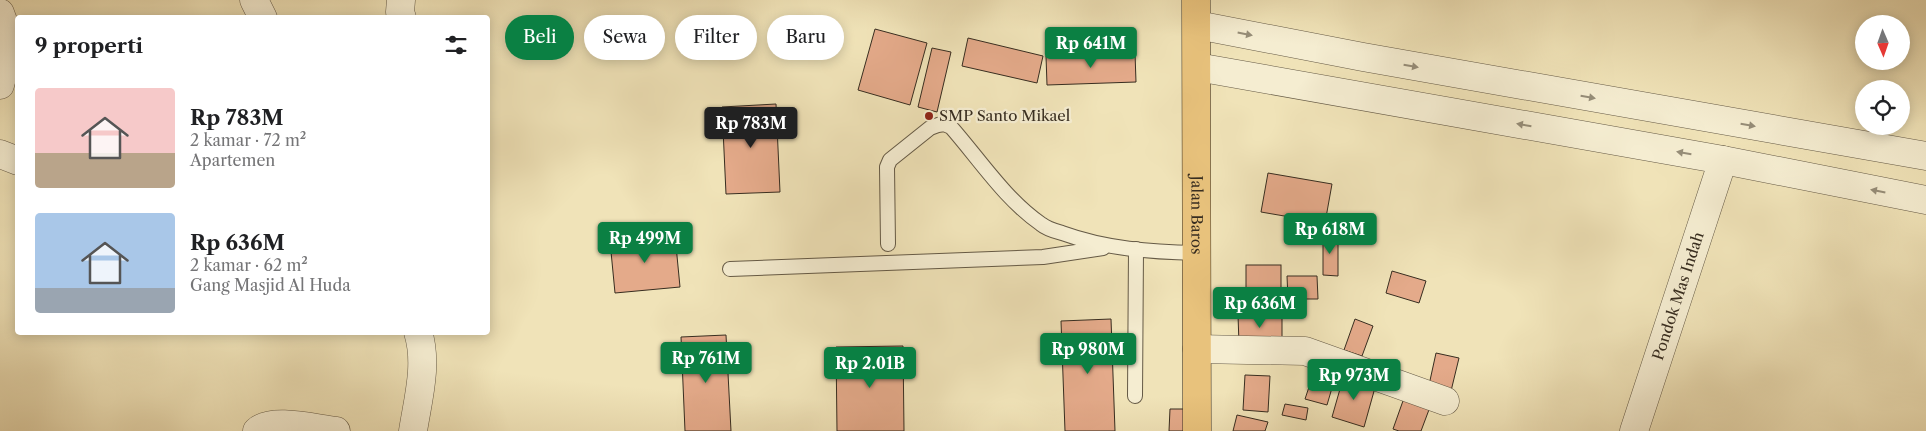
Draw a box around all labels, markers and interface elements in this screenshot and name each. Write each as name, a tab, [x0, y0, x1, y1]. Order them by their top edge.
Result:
chip: Beli	[505, 15, 574, 60]
chip: Sewa	[584, 15, 665, 60]
chip: Filter	[675, 15, 757, 60]
chip: Baru	[767, 15, 844, 60]
north arrow	[1855, 15, 1910, 70]
map controls	[1855, 15, 1910, 135]
pin: Rp 641M	[1045, 27, 1137, 69]
icon: filters	[442, 31, 470, 59]
one-way arrow	[1237, 31, 1253, 39]
text: 9 properti	[35, 33, 143, 58]
text: Rp 641M	[1056, 33, 1126, 53]
one-way arrow	[1403, 62, 1419, 70]
button: locate	[1855, 80, 1910, 135]
one-way arrow	[1580, 93, 1596, 101]
text: Rp 783M	[190, 105, 284, 130]
pin: Rp 783M	[705, 106, 797, 149]
place label: SMP Santo Mikael	[939, 106, 1071, 125]
icon: home	[75, 108, 135, 168]
marker: SMP Santo Mikael	[923, 110, 935, 122]
text: Rp 783M	[715, 113, 787, 133]
one-way arrow	[1516, 121, 1532, 129]
one-way arrow	[1740, 121, 1756, 129]
text: 2 kamar · 72 m²	[190, 130, 306, 150]
one-way arrow	[1676, 149, 1692, 157]
text: Apartemen	[190, 150, 275, 170]
street label: Jalan Baros	[1187, 173, 1207, 255]
one-way arrow	[1871, 187, 1886, 195]
pin: Rp 618M	[1284, 212, 1376, 255]
text: Rp 618M	[1295, 219, 1365, 239]
pin: Rp 499M	[599, 222, 691, 264]
text: Rp 499M	[609, 228, 681, 248]
street label: Pondok Mas Indah	[1648, 229, 1708, 362]
text: Rp 636M	[190, 230, 285, 255]
icon: home	[75, 233, 135, 293]
text: 2 kamar · 62 m²	[190, 255, 308, 275]
text: Gang Masjid Al Huda	[190, 275, 351, 295]
pin: Rp 636M	[1214, 286, 1306, 329]
text: Rp 636M	[1224, 293, 1296, 313]
pin: Rp 980M	[1042, 332, 1134, 375]
text: Rp 980M	[1051, 339, 1125, 359]
pin: Rp 761M	[660, 342, 752, 384]
pin: Rp 2.01B	[818, 346, 922, 389]
text: Rp 761M	[672, 348, 740, 368]
text: Rp 2.01B	[835, 353, 905, 373]
pin: Rp 973M	[1308, 358, 1400, 401]
text: Rp 973M	[1319, 365, 1389, 385]

